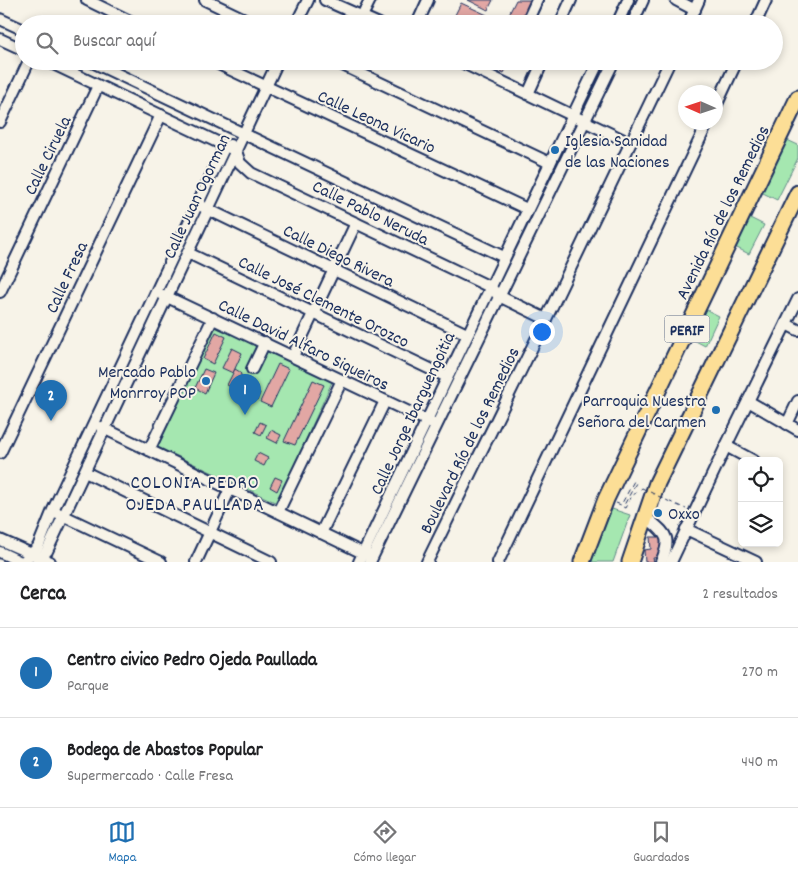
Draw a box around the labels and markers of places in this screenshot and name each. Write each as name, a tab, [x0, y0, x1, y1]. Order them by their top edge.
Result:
place label: Iglesia Sanidad de las Naciones	[565, 130, 670, 176]
marker: Iglesia Sanidad de las Naciones	[549, 144, 561, 156]
place label: Mercado Pablo Monrroy POP	[98, 361, 196, 407]
pin: 1	[229, 374, 261, 415]
marker: Mercado Pablo Monrroy POP	[200, 375, 212, 387]
pin: 2	[35, 380, 67, 421]
place label: Parroquia Nuestra Señora del Carmen	[577, 390, 707, 436]
marker: Parroquia Nuestra Señora del Carmen	[710, 404, 722, 416]
place label: Oxxo	[668, 503, 700, 528]
marker: Oxxo	[652, 507, 664, 519]

